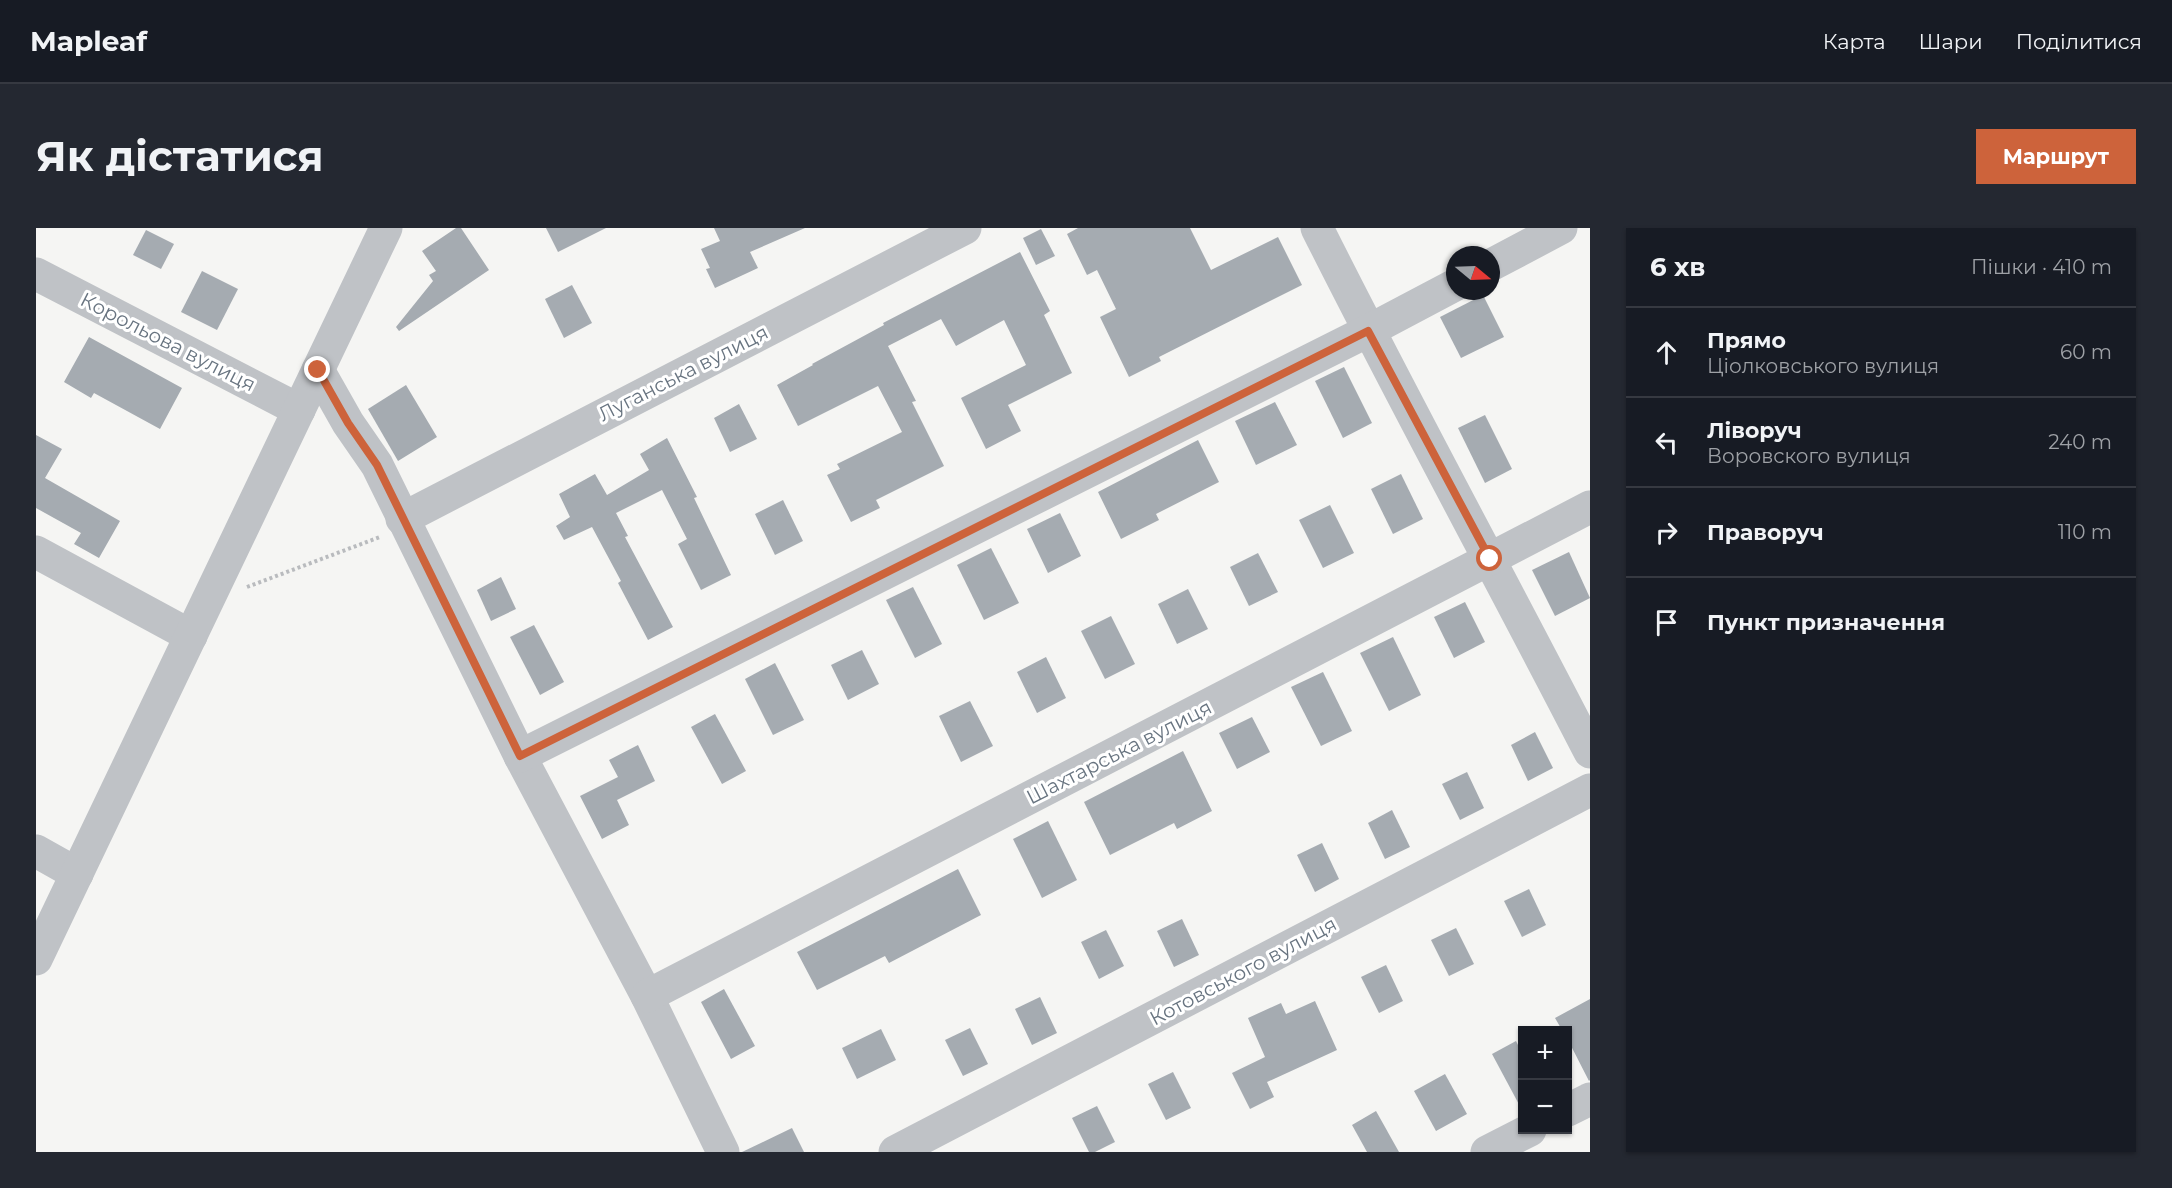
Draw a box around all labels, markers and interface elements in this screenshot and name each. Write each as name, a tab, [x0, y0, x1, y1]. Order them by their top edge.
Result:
text: Mapleaf	[30, 24, 147, 58]
text: Карта	[1823, 29, 1886, 54]
text: Шари	[1919, 29, 1983, 54]
text: Поділитися	[2016, 29, 2142, 54]
button: Маршрут	[1976, 129, 2136, 184]
text: Як дістатися	[36, 130, 324, 182]
north arrow	[1446, 246, 1500, 300]
text: 6 хв	[1650, 251, 1705, 283]
text: Пішки · 410 m	[1971, 255, 2112, 279]
street label: Корольова вулиця	[76, 287, 260, 397]
street label: Луганська вулиця	[594, 320, 772, 426]
text: Прямо	[1707, 327, 1786, 354]
icon: ahead	[1650, 336, 1683, 369]
text: 60 m	[2060, 340, 2112, 364]
text: Ціолковського вулиця	[1707, 354, 1939, 378]
route end	[304, 356, 330, 382]
text: Ліворуч	[1707, 417, 1802, 444]
icon: left	[1650, 426, 1683, 459]
text: 240 m	[2048, 430, 2112, 454]
text: Воровского вулиця	[1707, 444, 1911, 468]
icon: right	[1650, 516, 1683, 549]
text: Праворуч	[1707, 519, 1824, 546]
text: 110 m	[2058, 520, 2112, 544]
route start	[1476, 545, 1502, 571]
icon: arrive	[1650, 606, 1683, 639]
text: Пункт призначення	[1707, 609, 1945, 636]
street label: Шахтарська вулиця	[1022, 695, 1216, 809]
street label: Котовського вулиця	[1145, 912, 1341, 1030]
map controls	[1518, 1026, 1572, 1134]
button: +	[1518, 1026, 1572, 1080]
button: −	[1518, 1080, 1572, 1134]

